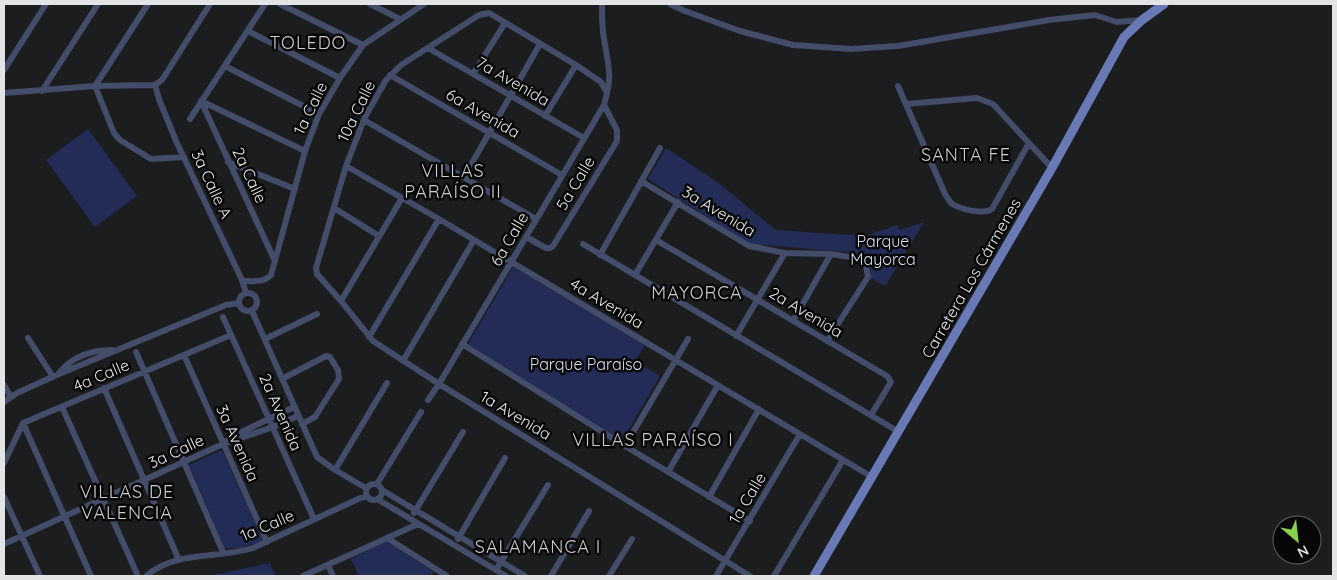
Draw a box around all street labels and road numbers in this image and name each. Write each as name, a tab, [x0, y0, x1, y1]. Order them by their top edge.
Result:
street label: 7a Avenida	[473, 52, 553, 110]
street label: 10a Calle	[333, 77, 379, 145]
street label: 1a Calle	[289, 78, 331, 138]
street label: 6a Avenida	[442, 84, 524, 142]
street label: 2a Calle	[228, 144, 272, 206]
street label: 3a Calle A	[187, 146, 237, 222]
street label: 5a Calle	[551, 152, 599, 214]
street label: 3a Avenida	[679, 181, 759, 241]
street label: Carretera Los Cármenes	[917, 194, 1025, 362]
street label: 6a Calle	[486, 208, 532, 270]
street label: 4a Avenida	[567, 273, 647, 333]
street label: 2a Avenida	[766, 282, 846, 342]
street label: 4a Calle	[70, 354, 132, 396]
street label: 2a Avenida	[255, 370, 307, 454]
street label: 1a Avenida	[477, 386, 555, 444]
street label: 3a Avenida	[212, 402, 264, 484]
street label: 3a Calle	[145, 430, 207, 472]
street label: 1a Calle	[724, 469, 770, 527]
street label: 1a Calle	[237, 505, 297, 545]

